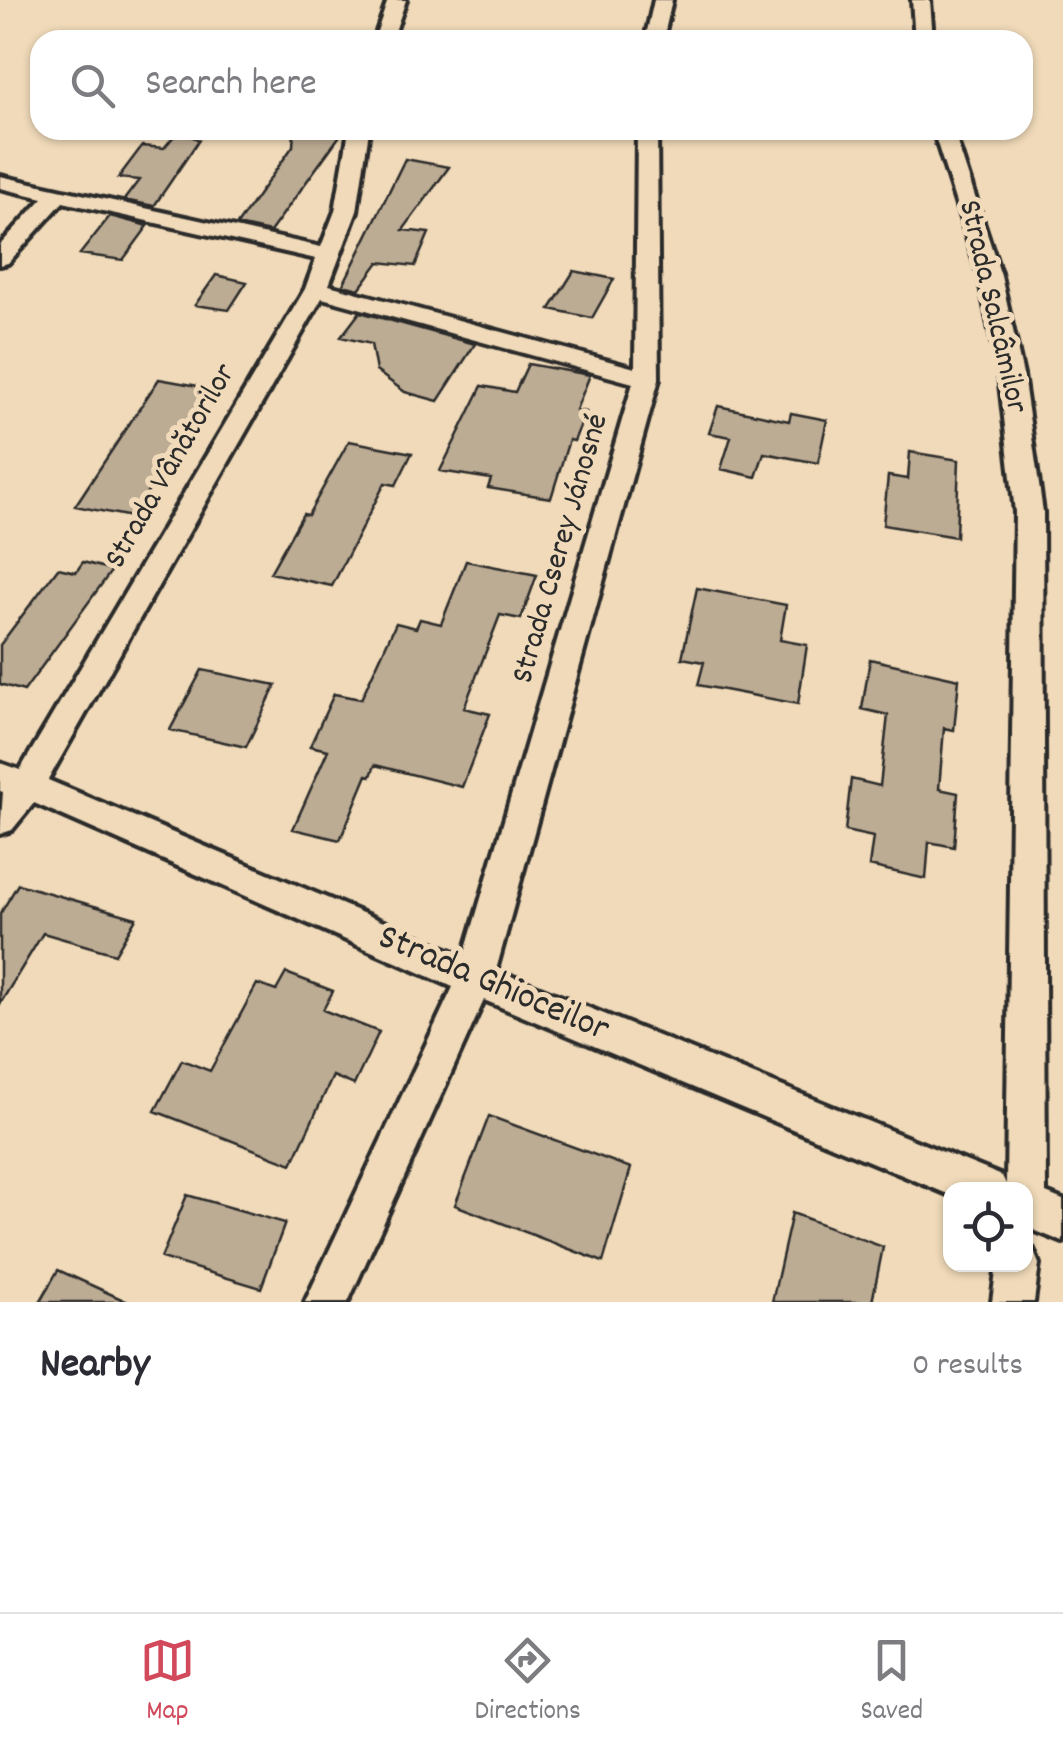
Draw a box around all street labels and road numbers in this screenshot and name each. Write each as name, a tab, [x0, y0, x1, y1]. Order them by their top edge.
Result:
street label: Strada Salcâmilor	[944, 196, 1038, 418]
street label: Strada Vânătorilor	[95, 356, 249, 578]
street label: Strada Cserey Jánosné	[502, 409, 622, 689]
street label: Strada Ghioceilor	[369, 912, 617, 1058]

